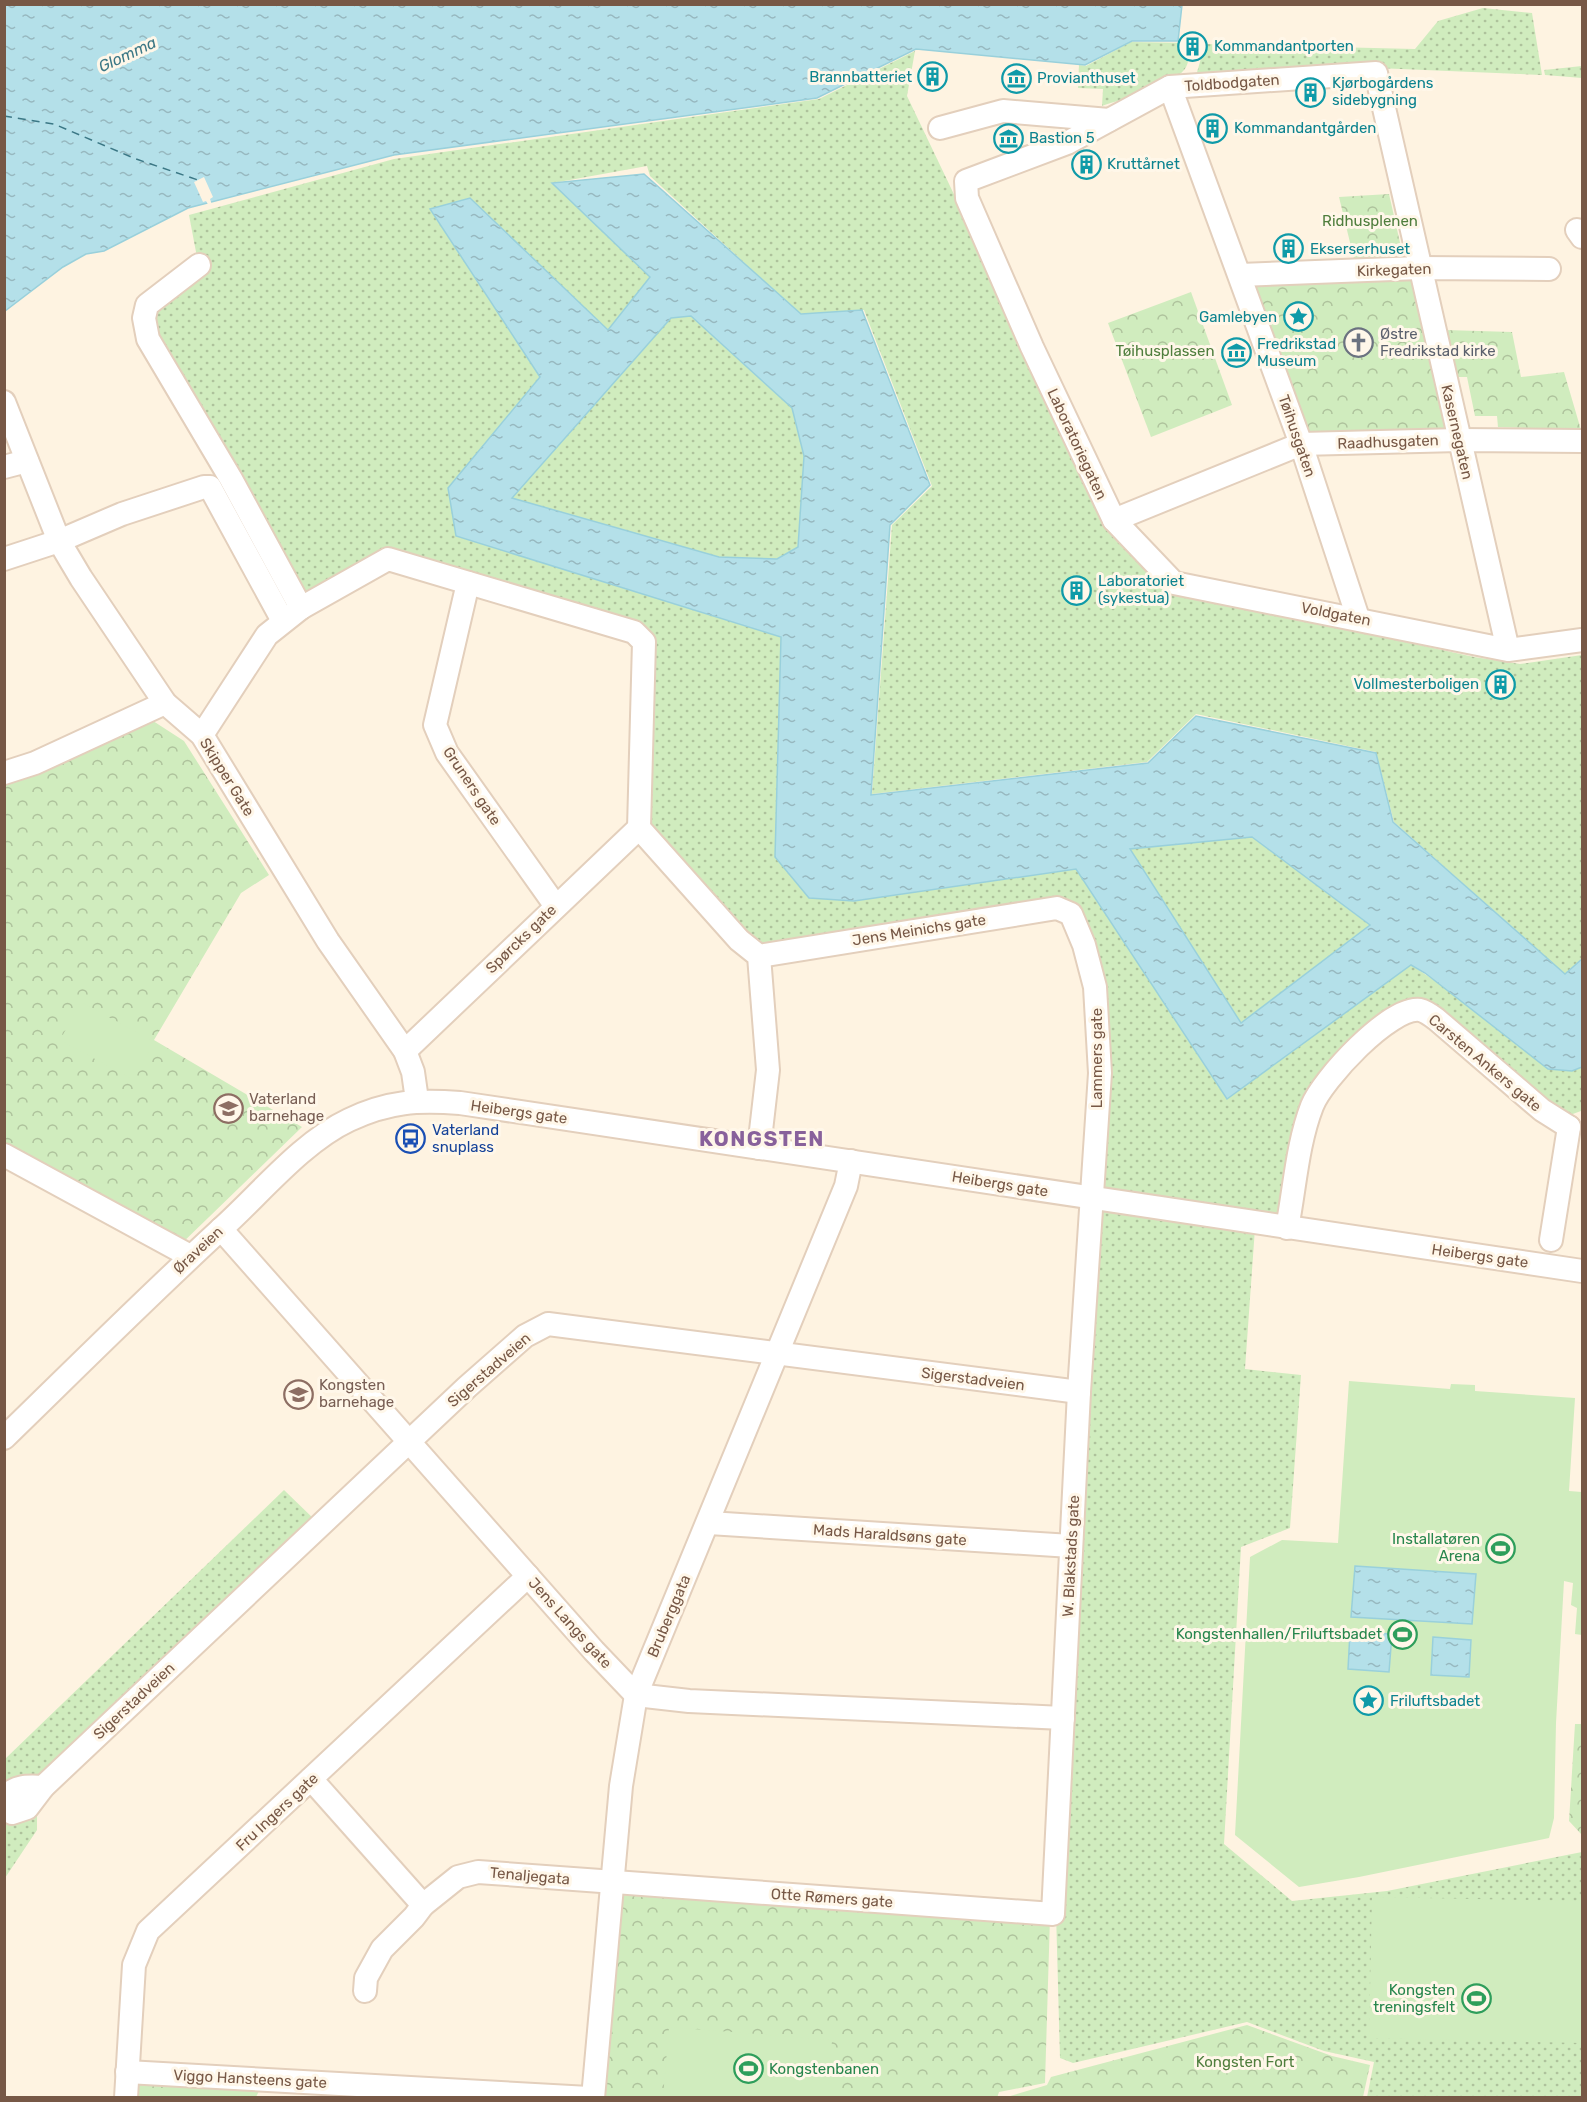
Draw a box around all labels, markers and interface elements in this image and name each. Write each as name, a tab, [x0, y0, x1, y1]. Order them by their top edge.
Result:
building icon: Kommandantporten	[1177, 30, 1209, 62]
water label: Glomma	[95, 33, 159, 76]
place label: Kommandantporten	[1214, 37, 1354, 55]
building icon: Brannbatteriet	[917, 61, 949, 93]
museum icon: Provianthuset	[1000, 62, 1032, 94]
place label: Brannbatteriet	[809, 68, 912, 86]
place label: Provianthuset	[1037, 69, 1136, 87]
street label: Toldbodgaten	[1184, 71, 1280, 95]
place label: Kjørbogårdens sidebygning	[1332, 74, 1434, 109]
building icon: Kjørbogårdens sidebygning	[1295, 76, 1327, 108]
building icon: Kommandantgården	[1197, 112, 1229, 144]
place label: Kommandantgården	[1234, 119, 1376, 137]
museum icon: Bastion 5	[992, 122, 1024, 154]
place label: Bastion 5	[1029, 129, 1095, 147]
building icon: Kruttårnet	[1070, 148, 1102, 180]
place label: Kruttårnet	[1107, 155, 1180, 173]
park label: Ridhusplenen	[1322, 212, 1418, 230]
building icon: Ekserserhuset	[1273, 233, 1305, 265]
place label: Ekserserhuset	[1310, 240, 1410, 258]
street label: Kirkegaten	[1356, 260, 1432, 280]
place icon: Gamlebyen	[1282, 301, 1314, 333]
place label: Gamlebyen	[1199, 308, 1277, 326]
place label: Østre Fredrikstad kirke	[1380, 325, 1496, 360]
church icon: Østre Fredrikstad kirke	[1343, 327, 1375, 359]
place label: Fredrikstad Museum	[1257, 335, 1336, 370]
museum icon: Fredrikstad Museum	[1220, 337, 1252, 369]
park label: Tøihusplassen	[1116, 342, 1214, 360]
street label: Kasernegaten	[1437, 383, 1477, 481]
street label: Laboratoriegaten	[1043, 385, 1111, 503]
street label: Tøihusgaten	[1275, 392, 1319, 480]
street label: Raadhusgaten	[1337, 431, 1439, 453]
place label: Laboratoriet (sykestua)	[1098, 572, 1184, 607]
building icon: Laboratoriet (sykestua)	[1061, 574, 1093, 606]
street label: Voldgaten	[1300, 598, 1372, 630]
building icon: Vollmesterboligen	[1484, 668, 1516, 700]
place label: Vollmesterboligen	[1353, 675, 1479, 693]
street label: Skipper Gate	[196, 735, 258, 819]
street label: Gruners gate	[439, 743, 505, 829]
street label: Spørcks gate	[482, 901, 560, 977]
street label: Jens Meinichs gate	[851, 911, 987, 949]
street label: Lammers gate	[1088, 1008, 1106, 1108]
street label: Carsten Ankers gate	[1425, 1011, 1545, 1115]
place label: Vaterland barnehage	[249, 1090, 324, 1125]
school or university icon: Vaterland barnehage	[212, 1092, 244, 1124]
street label: Heibergs gate	[470, 1096, 568, 1128]
place label: Vaterland snuplass	[432, 1121, 499, 1156]
bus stop icon: Vaterland snuplass	[395, 1123, 427, 1155]
district label: KONGSTEN	[699, 1126, 825, 1151]
street label: Heibergs gate	[951, 1167, 1049, 1201]
street label: Øraveien	[169, 1222, 227, 1278]
street label: Heibergs gate	[1431, 1240, 1529, 1272]
street label: Sigerstadveien	[444, 1329, 534, 1411]
street label: Sigerstadveien	[920, 1364, 1026, 1394]
place label: Kongsten barnehage	[319, 1376, 394, 1411]
school or university icon: Kongsten barnehage	[282, 1378, 314, 1410]
street label: W. Blakstads gate	[1059, 1495, 1083, 1617]
street label: Mads Haraldsøns gate	[813, 1521, 967, 1549]
place label: Installatøren Arena	[1392, 1530, 1480, 1565]
sports icon: Installatøren Arena	[1485, 1532, 1517, 1564]
street label: Bruberggata	[644, 1572, 694, 1660]
street label: Jens Langs gate	[525, 1574, 615, 1672]
sports icon: Kongstenhallen/Friluftsbadet	[1387, 1618, 1419, 1650]
place label: Kongstenhallen/Friluftsbadet	[1176, 1625, 1382, 1643]
street label: Sigerstadveien	[90, 1659, 178, 1743]
place icon: Friluftsbadet	[1353, 1685, 1385, 1717]
place label: Friluftsbadet	[1390, 1692, 1480, 1710]
street label: Fru Ingers gate	[232, 1769, 322, 1855]
street label: Tenaljegata	[489, 1864, 571, 1888]
street label: Otte Rømers gate	[770, 1885, 894, 1911]
place label: Kongsten treningsfelt	[1373, 1981, 1455, 2016]
sports icon: Kongsten treningsfelt	[1460, 1983, 1492, 2015]
sports icon: Kongstenbanen	[732, 2053, 764, 2085]
park label: Kongsten Fort	[1196, 2053, 1294, 2071]
place label: Kongstenbanen	[769, 2060, 879, 2078]
street label: Viggo Hansteens gate	[173, 2066, 327, 2092]

